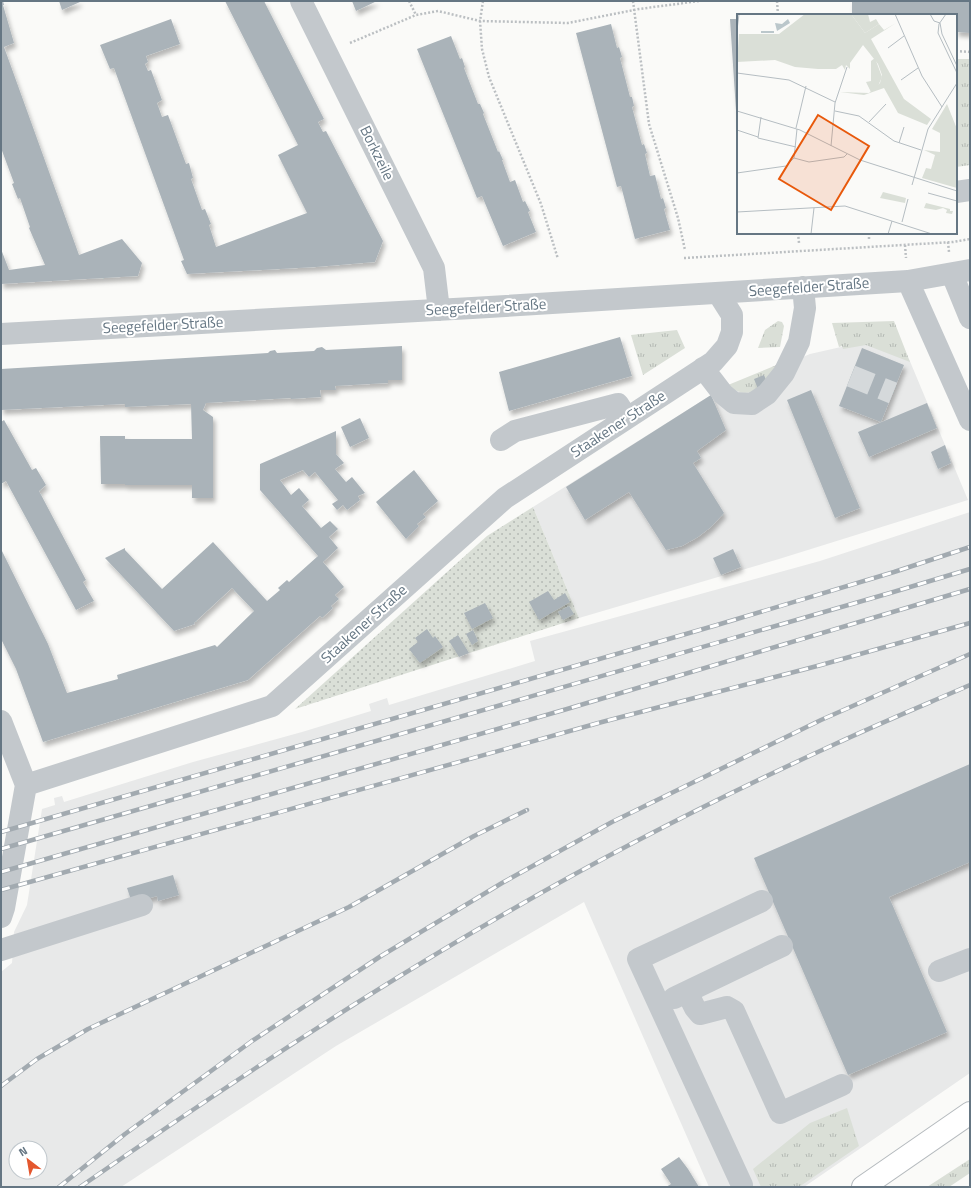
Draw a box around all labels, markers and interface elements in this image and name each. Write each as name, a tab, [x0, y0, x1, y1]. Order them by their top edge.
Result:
inset map	[737, 14, 957, 234]
street label: Borkzeile	[354, 122, 401, 184]
street label: Seegefelder Straße	[748, 271, 870, 302]
street label: Seegefelder Straße	[425, 292, 547, 321]
street label: Seegefelder Straße	[102, 310, 224, 339]
street label: Staakener Straße	[566, 384, 670, 463]
street label: Staakener Straße	[315, 579, 412, 669]
north arrow	[8, 1140, 48, 1180]
text: N	[15, 1143, 30, 1160]

